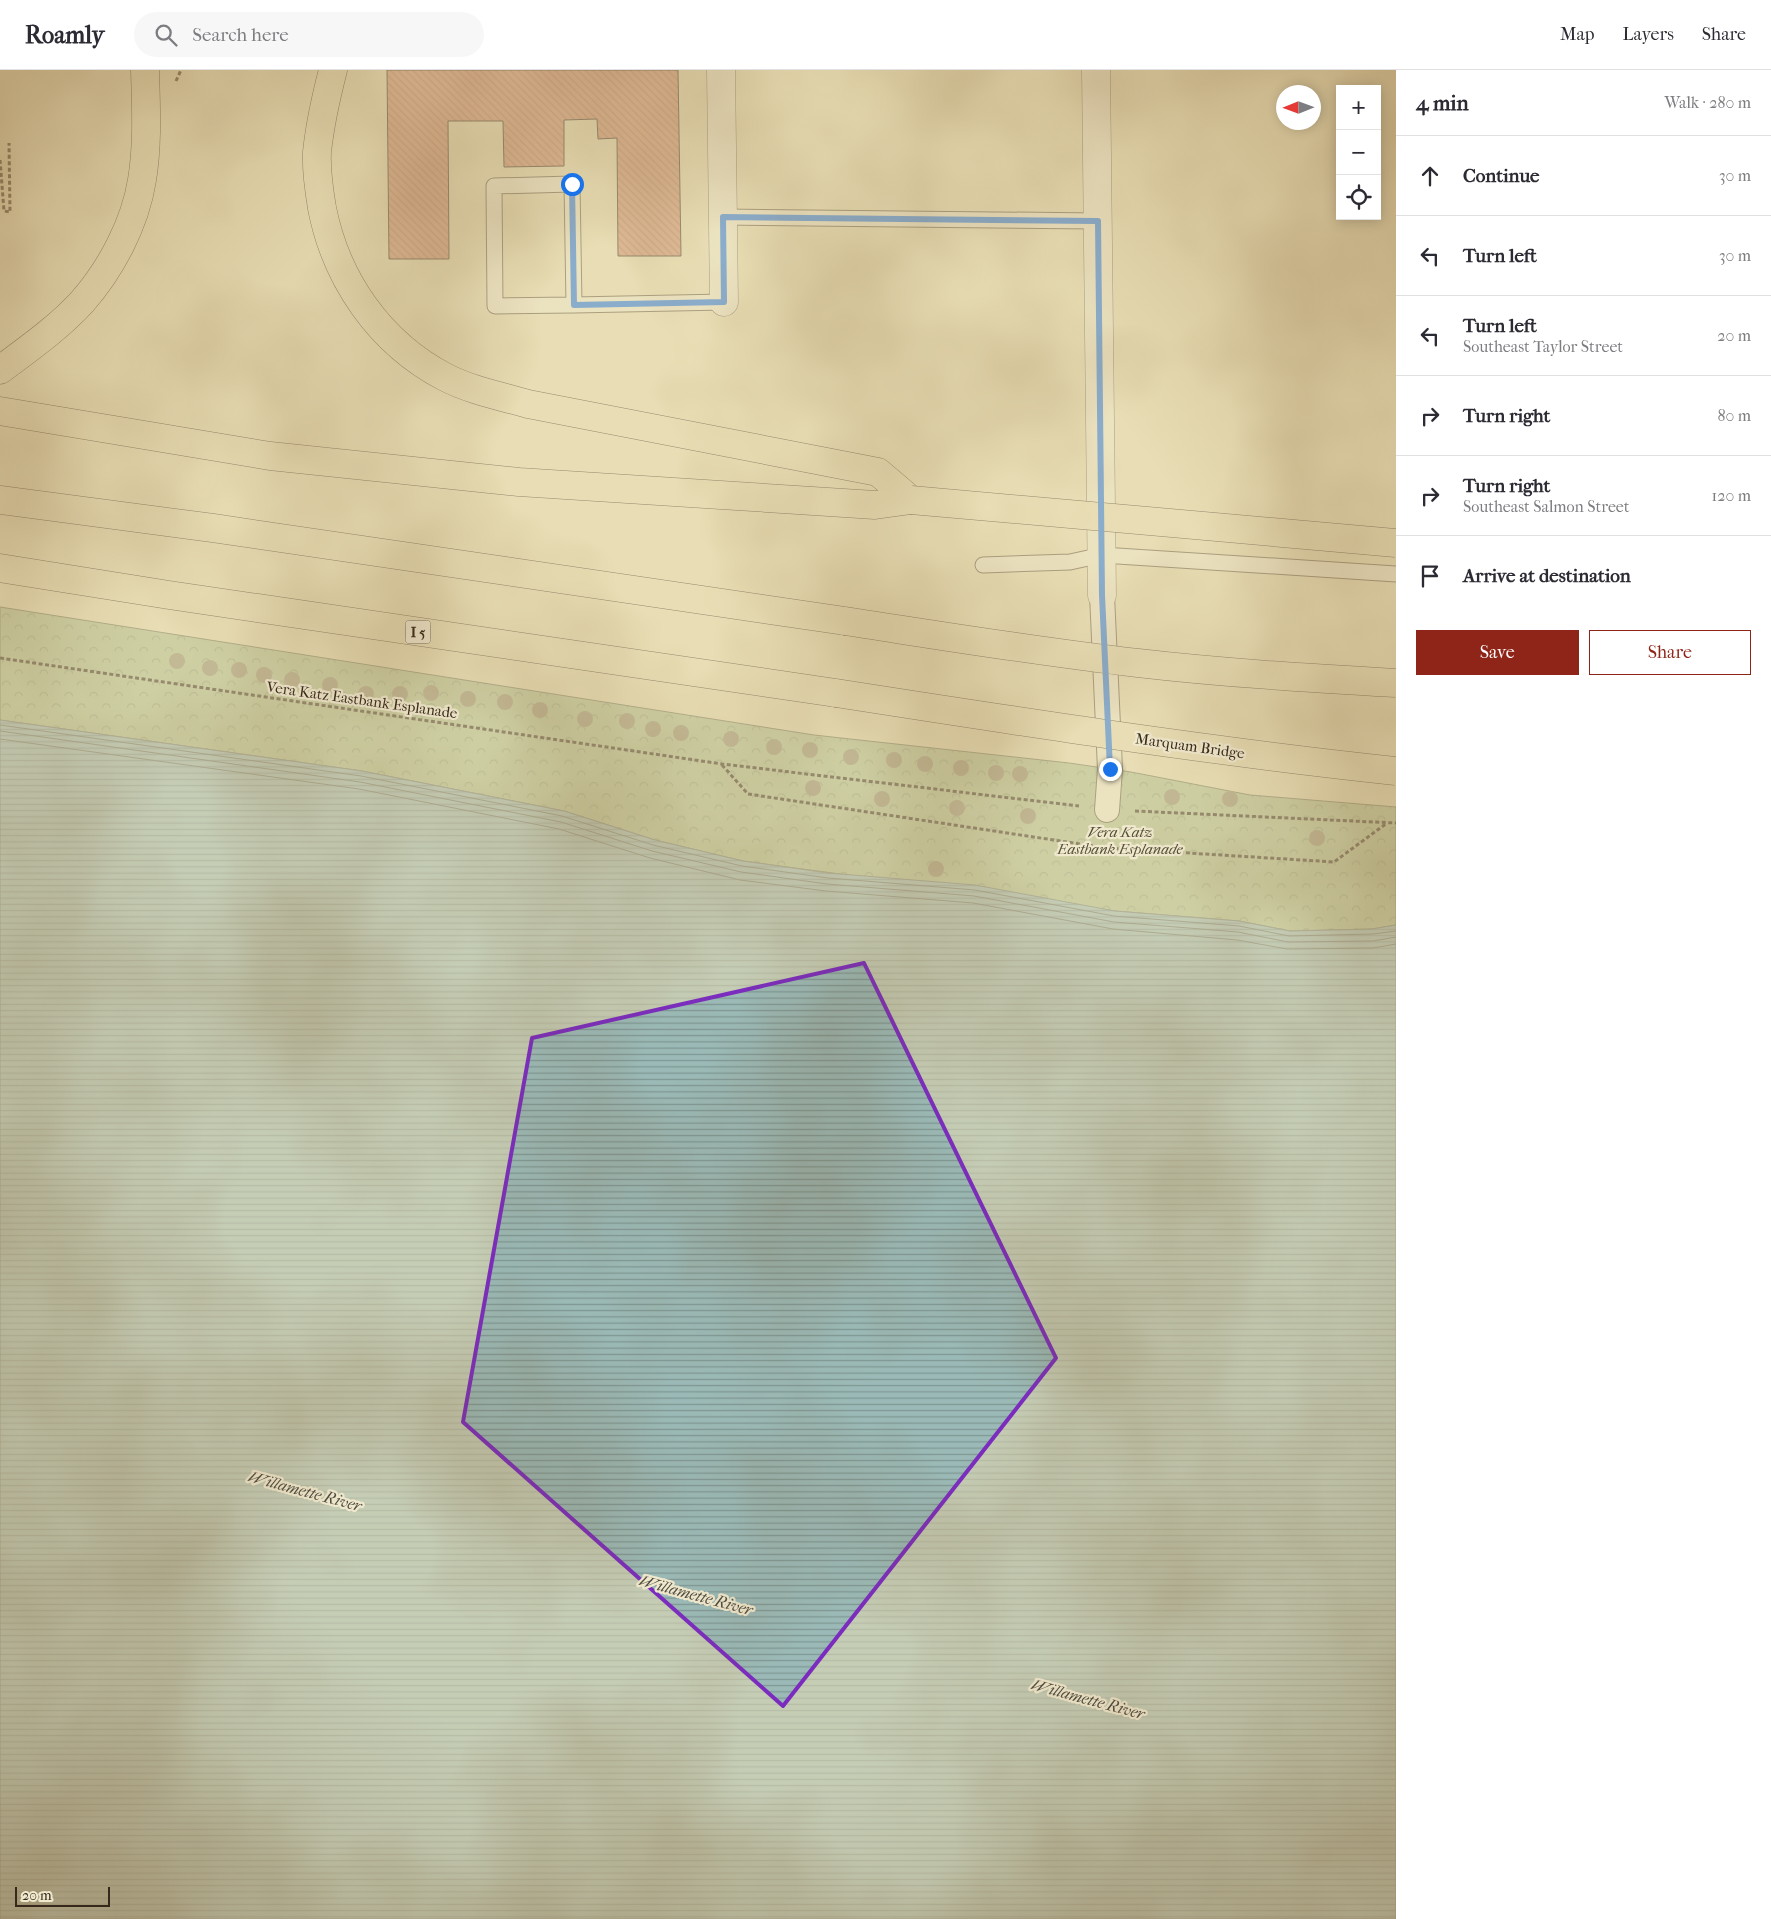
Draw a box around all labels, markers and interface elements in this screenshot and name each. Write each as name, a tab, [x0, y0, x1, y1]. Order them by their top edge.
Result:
search box	[134, 12, 484, 57]
text: Roamly	[25, 21, 104, 49]
icon: search	[152, 21, 180, 49]
text: Search here	[192, 24, 289, 46]
text: Map	[1560, 24, 1594, 45]
text: Layers	[1622, 24, 1674, 45]
text: Share	[1702, 24, 1746, 45]
north arrow	[1276, 85, 1321, 130]
map controls	[1336, 85, 1381, 220]
button: +	[1336, 85, 1381, 130]
text: 4 min	[1416, 91, 1469, 115]
text: Walk · 280 m	[1664, 93, 1751, 112]
button: −	[1336, 130, 1381, 175]
icon: ahead	[1416, 162, 1444, 190]
text: Continue	[1463, 165, 1539, 187]
text: 30 m	[1719, 166, 1751, 185]
route start	[561, 173, 584, 196]
button: locate	[1336, 175, 1381, 220]
icon: left	[1416, 242, 1444, 270]
text: Turn left	[1463, 245, 1537, 267]
text: 30 m	[1719, 246, 1751, 265]
text: Turn left	[1463, 315, 1537, 337]
icon: left	[1416, 322, 1444, 350]
text: 20 m	[1717, 326, 1751, 345]
text: Southeast Taylor Street	[1463, 337, 1623, 356]
icon: right	[1416, 402, 1444, 430]
text: Turn right	[1463, 405, 1550, 427]
text: 80 m	[1717, 406, 1751, 425]
text: Turn right	[1463, 475, 1550, 497]
icon: right	[1416, 482, 1444, 510]
text: 120 m	[1712, 486, 1751, 505]
text: Southeast Salmon Street	[1463, 497, 1630, 516]
icon: arrive	[1416, 562, 1444, 590]
text: Arrive at destination	[1463, 565, 1631, 587]
road number: I 5	[406, 620, 430, 644]
button: Save	[1416, 630, 1579, 675]
button: Share	[1589, 630, 1751, 675]
street label: Vera Katz Eastbank Esplanade	[264, 678, 459, 722]
street label: Marquam Bridge	[1134, 729, 1246, 763]
route end	[1099, 758, 1122, 781]
park label: Vera Katz Eastbank Esplanade	[1056, 823, 1184, 858]
water label: Willamette River	[246, 1467, 366, 1516]
water label: Willamette River	[637, 1571, 757, 1620]
water label: Willamette River	[1029, 1675, 1149, 1724]
scale bar	[15, 1884, 110, 1907]
text: 20 m	[22, 1887, 52, 1904]

